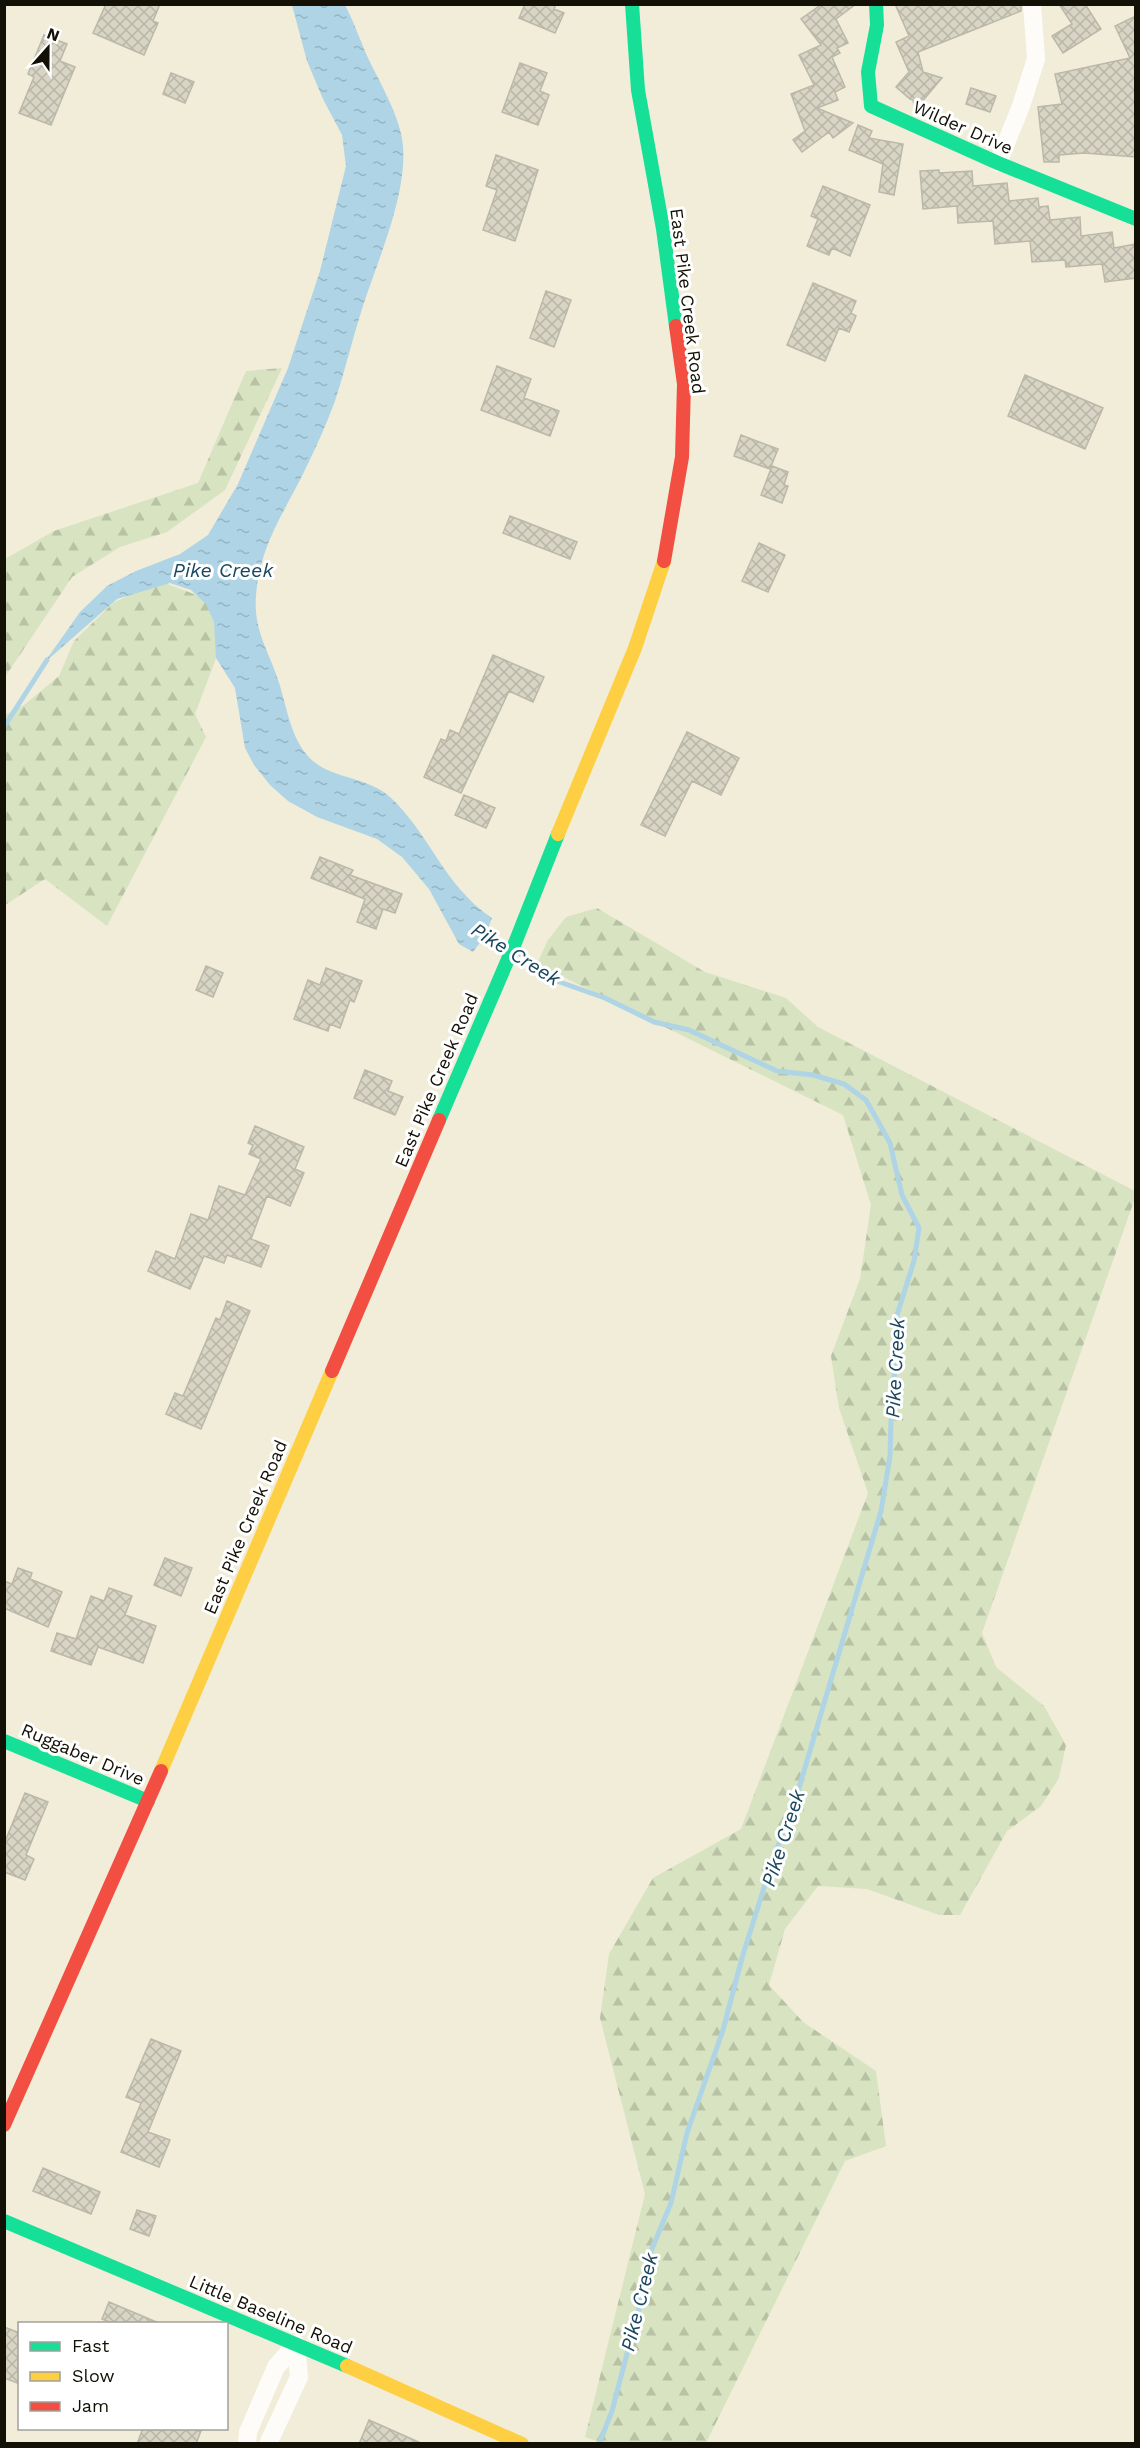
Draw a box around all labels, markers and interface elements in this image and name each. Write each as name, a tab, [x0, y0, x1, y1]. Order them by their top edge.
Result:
north arrow	[18, 18, 78, 78]
text: N	[44, 23, 62, 45]
street label: Wilder Drive	[910, 96, 1016, 158]
street label: East Pike Creek Road	[666, 207, 710, 395]
water label: Pike Creek	[173, 558, 274, 582]
water label: Pike Creek	[467, 917, 566, 991]
street label: East Pike Creek Road	[390, 990, 482, 1170]
water label: Pike Creek	[880, 1316, 910, 1419]
street label: East Pike Creek Road	[199, 1437, 291, 1617]
street label: Ruggaber Drive	[18, 1719, 148, 1789]
water label: Pike Creek	[756, 1785, 810, 1890]
water label: Pike Creek	[615, 2249, 663, 2354]
street label: Little Baseline Road	[186, 2270, 356, 2358]
legend	[18, 2322, 228, 2430]
text: Fast	[72, 2335, 110, 2356]
text: Slow	[72, 2365, 115, 2386]
text: Jam	[72, 2395, 109, 2416]

